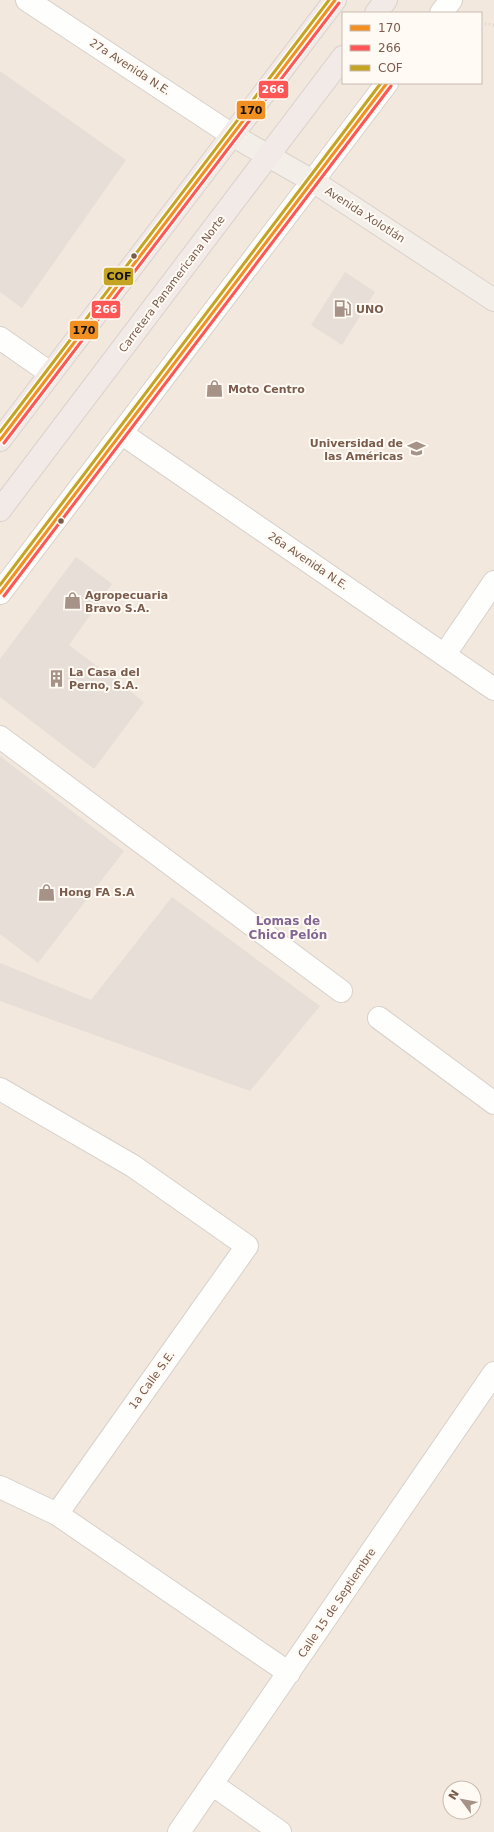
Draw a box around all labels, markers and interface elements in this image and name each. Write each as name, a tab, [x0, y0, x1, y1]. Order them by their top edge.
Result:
legend	[342, 12, 482, 84]
text: 170	[378, 21, 401, 35]
street label: 27a Avenida N.E.	[87, 36, 173, 98]
text: 266	[378, 41, 401, 55]
text: COF	[378, 61, 403, 75]
line badge: 266	[258, 80, 289, 99]
text: 266	[262, 83, 285, 96]
line badge: 170	[236, 100, 266, 120]
text: 170	[240, 104, 263, 117]
street label: Avenida Xolotlán	[323, 184, 407, 246]
street label: Carretera Panamericana Norte	[116, 213, 228, 355]
unlabelled marker	[129, 251, 139, 261]
line badge: COF	[103, 267, 134, 286]
text: COF	[107, 270, 131, 283]
fuel station icon: UNO	[333, 299, 353, 319]
line badge: 266	[91, 300, 121, 319]
text: 266	[95, 303, 118, 316]
place label: UNO	[356, 303, 384, 316]
line badge: 170	[69, 320, 99, 340]
text: 170	[73, 324, 96, 337]
shop icon: Moto Centro	[205, 379, 225, 399]
place label: Moto Centro	[228, 383, 305, 396]
place label: Universidad de las Américas	[310, 437, 403, 463]
school or university icon: Universidad de las Américas	[406, 439, 426, 459]
unlabelled marker	[56, 516, 66, 526]
street label: 26a Avenida N.E.	[265, 529, 351, 593]
place label: Agropecuaria Bravo S.A.	[85, 589, 168, 615]
shop icon: Agropecuaria Bravo S.A.	[62, 591, 82, 611]
place label: La Casa del Perno, S.A.	[69, 666, 140, 692]
building icon: La Casa del Perno, S.A.	[46, 668, 66, 688]
shop icon: Hong FA S.A	[36, 882, 56, 902]
place label: Hong FA S.A	[59, 886, 135, 899]
district label: Lomas de Chico Pelón	[249, 914, 327, 942]
street label: 1a Calle S.E.	[126, 1348, 178, 1412]
street label: Calle 15 de Septiembre	[295, 1546, 379, 1660]
north arrow	[442, 1780, 482, 1820]
text: N	[446, 1788, 462, 1802]

